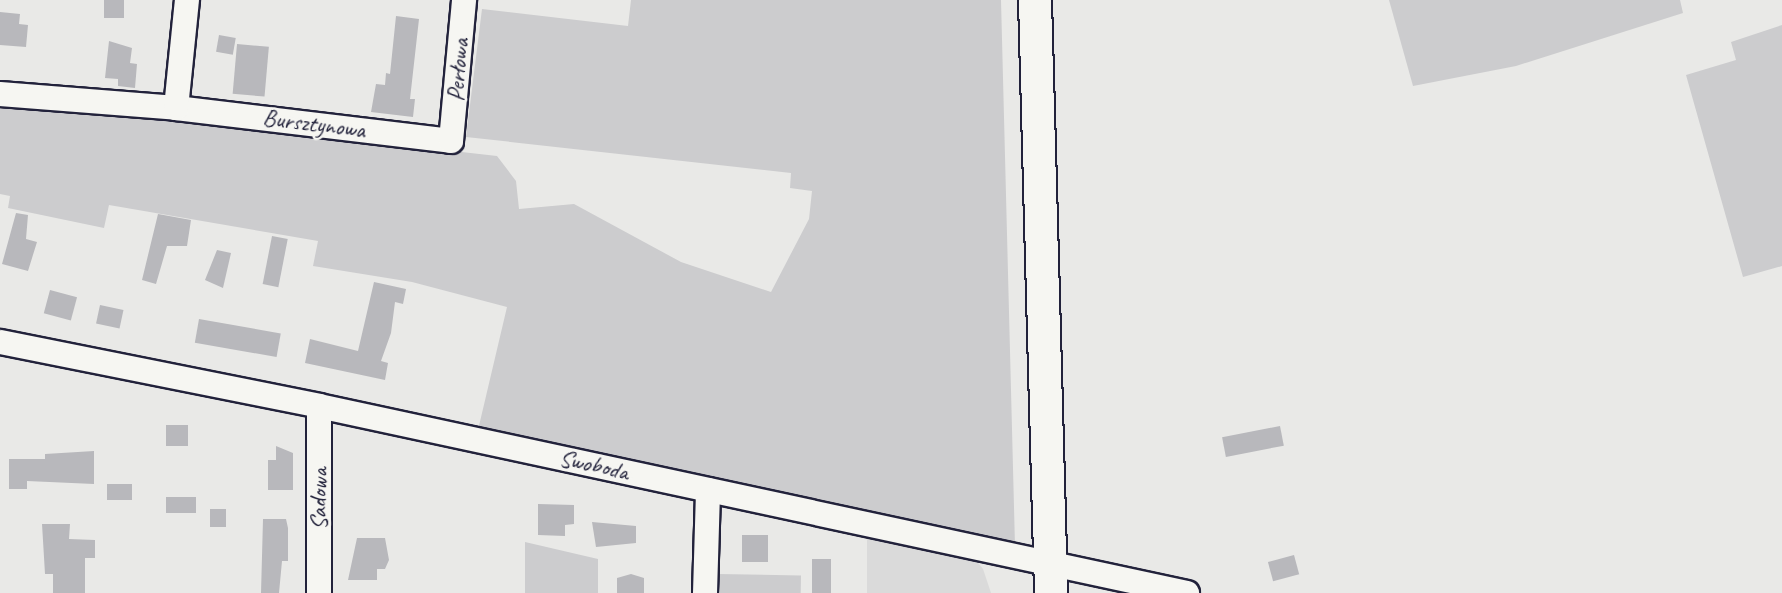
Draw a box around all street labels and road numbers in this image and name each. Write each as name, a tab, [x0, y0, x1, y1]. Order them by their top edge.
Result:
street label: Perłowa	[441, 37, 475, 103]
street label: Bursztynowa	[261, 103, 367, 145]
street label: Swoboda	[557, 444, 631, 486]
street label: Sadowa	[305, 468, 333, 530]

